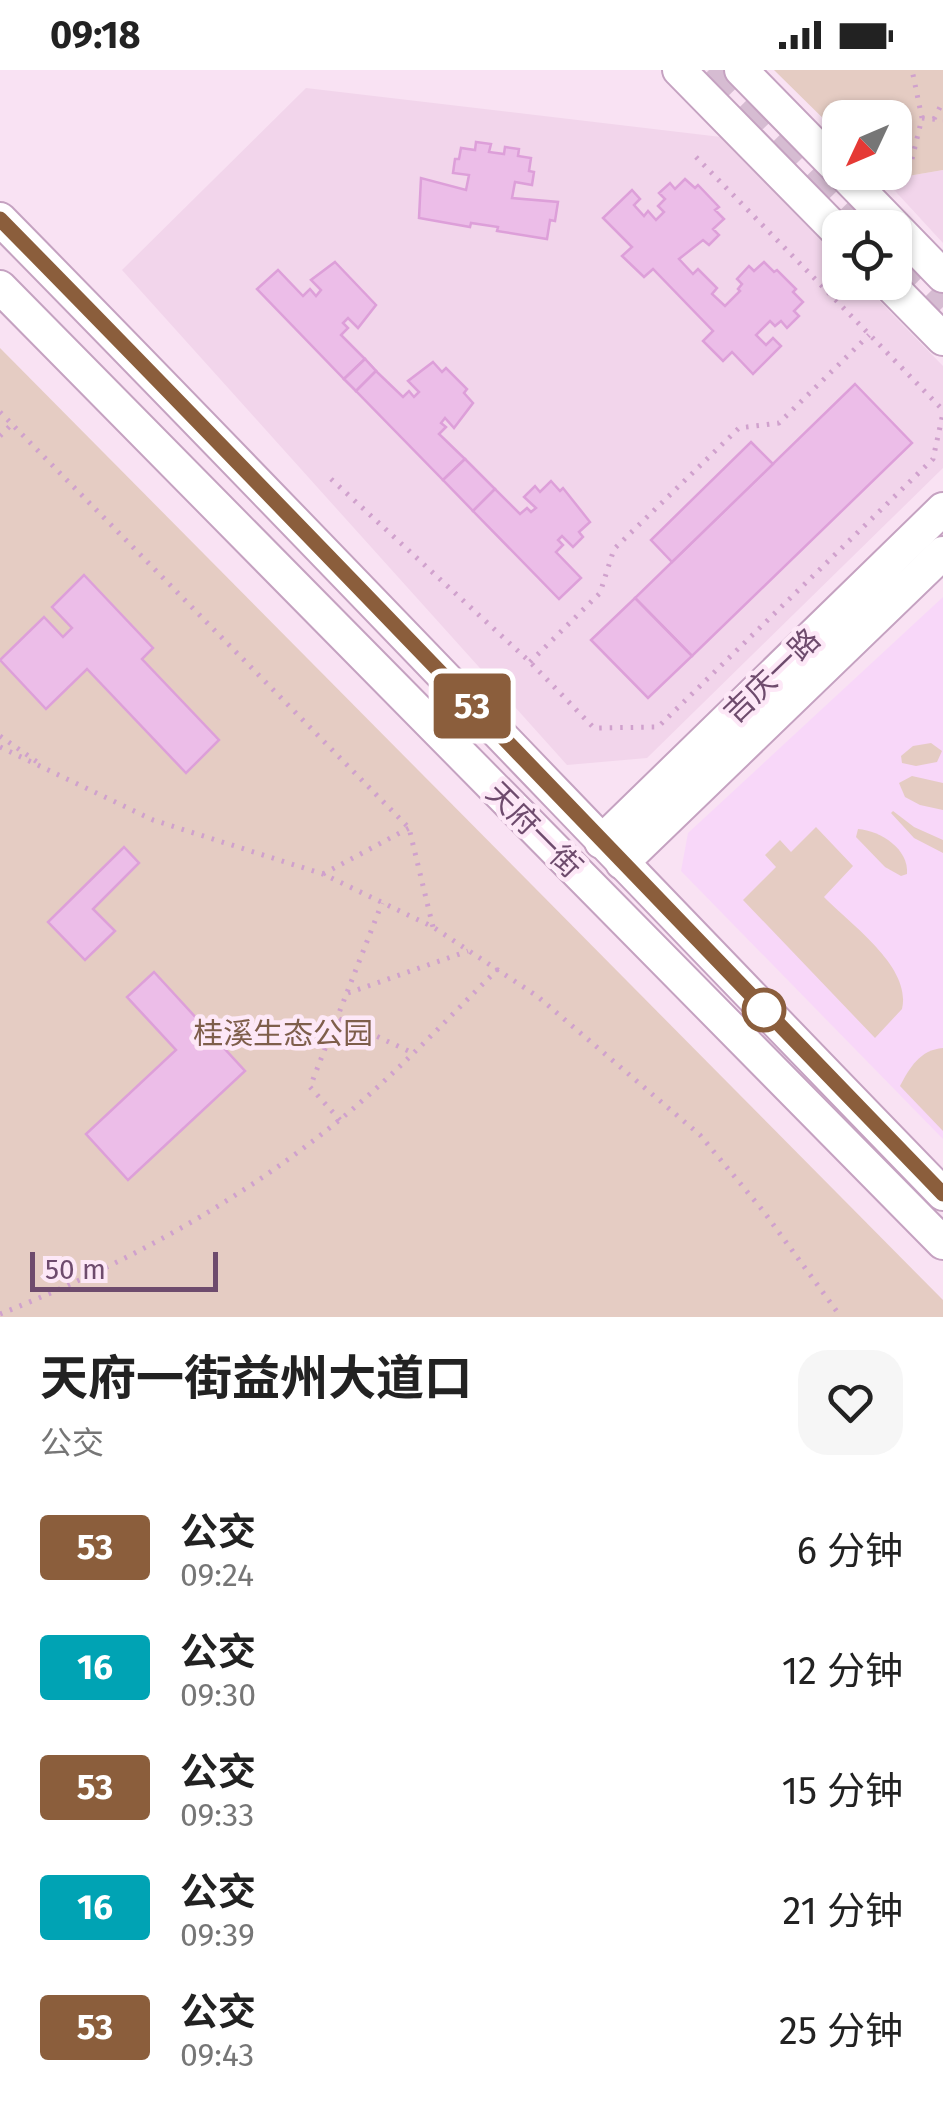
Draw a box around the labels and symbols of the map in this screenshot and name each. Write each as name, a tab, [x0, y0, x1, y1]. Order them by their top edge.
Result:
north arrow	[822, 100, 912, 190]
street label: 吉庆一路	[716, 621, 828, 731]
line badge: 53	[427, 674, 517, 738]
street label: 天府一街	[479, 775, 589, 885]
unlabelled marker	[743, 989, 785, 1031]
park label: 桂溪生态公园	[193, 1016, 373, 1052]
scale bar	[30, 1247, 218, 1292]

